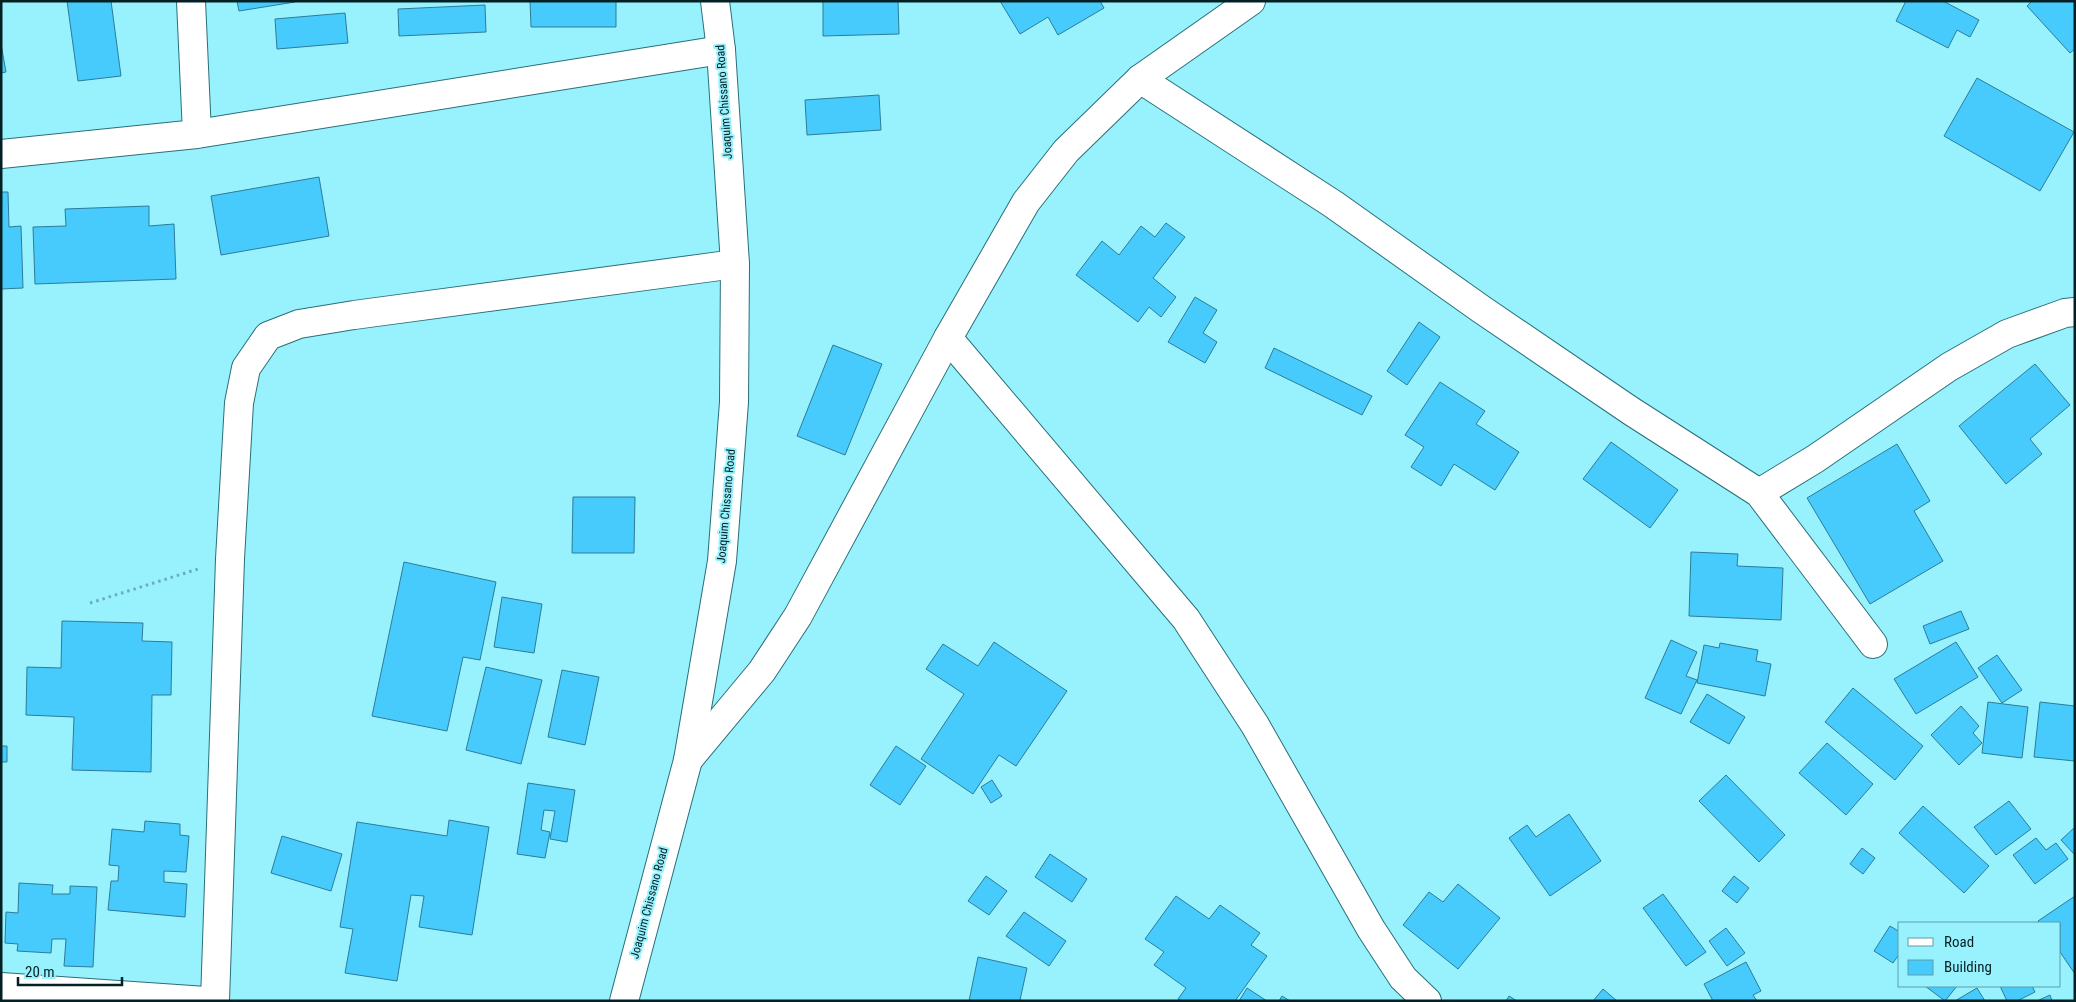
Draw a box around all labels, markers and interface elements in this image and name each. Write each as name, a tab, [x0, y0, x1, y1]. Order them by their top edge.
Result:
street label: Joaquim Chissano Road	[713, 44, 735, 160]
street label: Joaquim Chissano Road	[714, 448, 738, 564]
street label: Joaquim Chissano Road	[627, 846, 671, 960]
legend	[1898, 922, 2061, 987]
text: Road	[1944, 933, 1974, 951]
scale bar	[18, 954, 121, 986]
text: Building	[1944, 958, 1992, 976]
text: 20 m	[25, 963, 55, 981]

